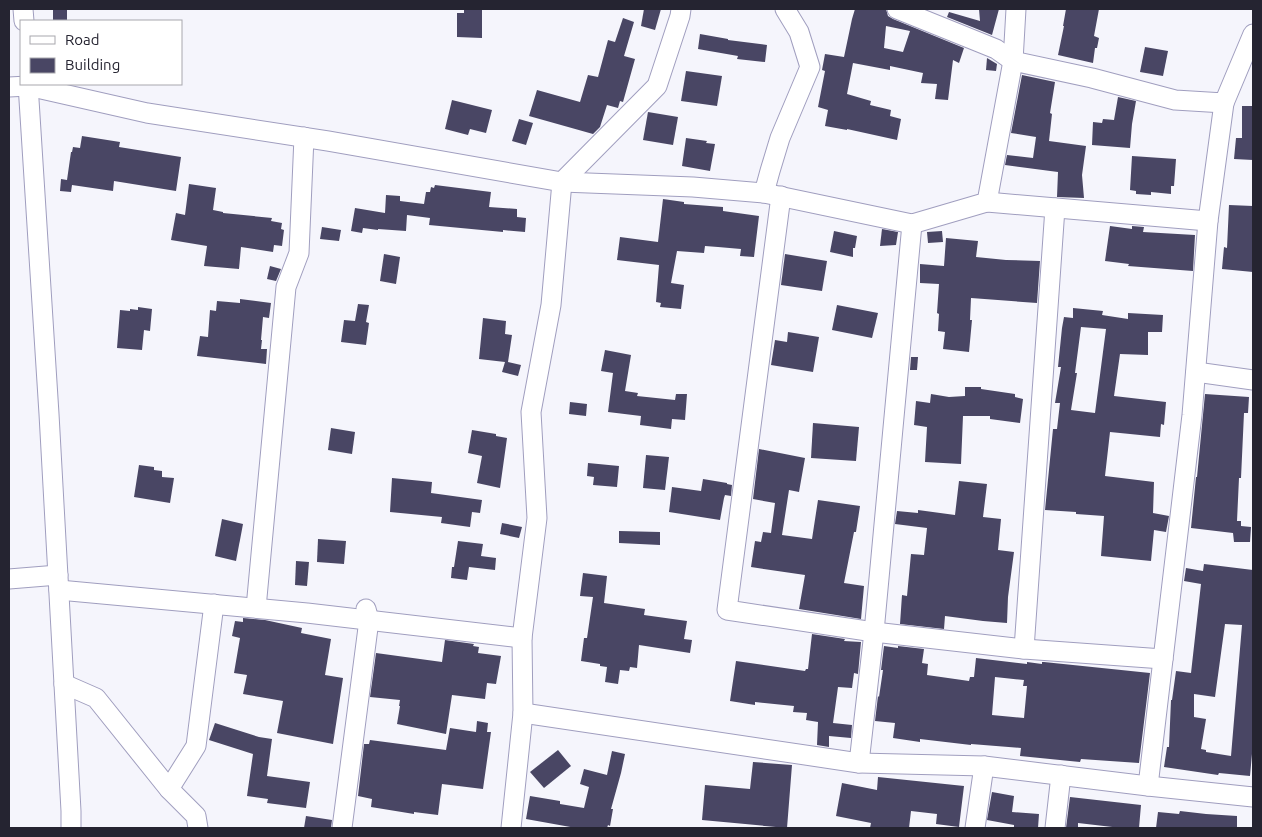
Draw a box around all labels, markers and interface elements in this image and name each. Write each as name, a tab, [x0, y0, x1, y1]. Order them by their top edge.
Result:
legend	[20, 20, 182, 85]
text: Road	[65, 31, 100, 48]
text: Building	[65, 56, 120, 73]

